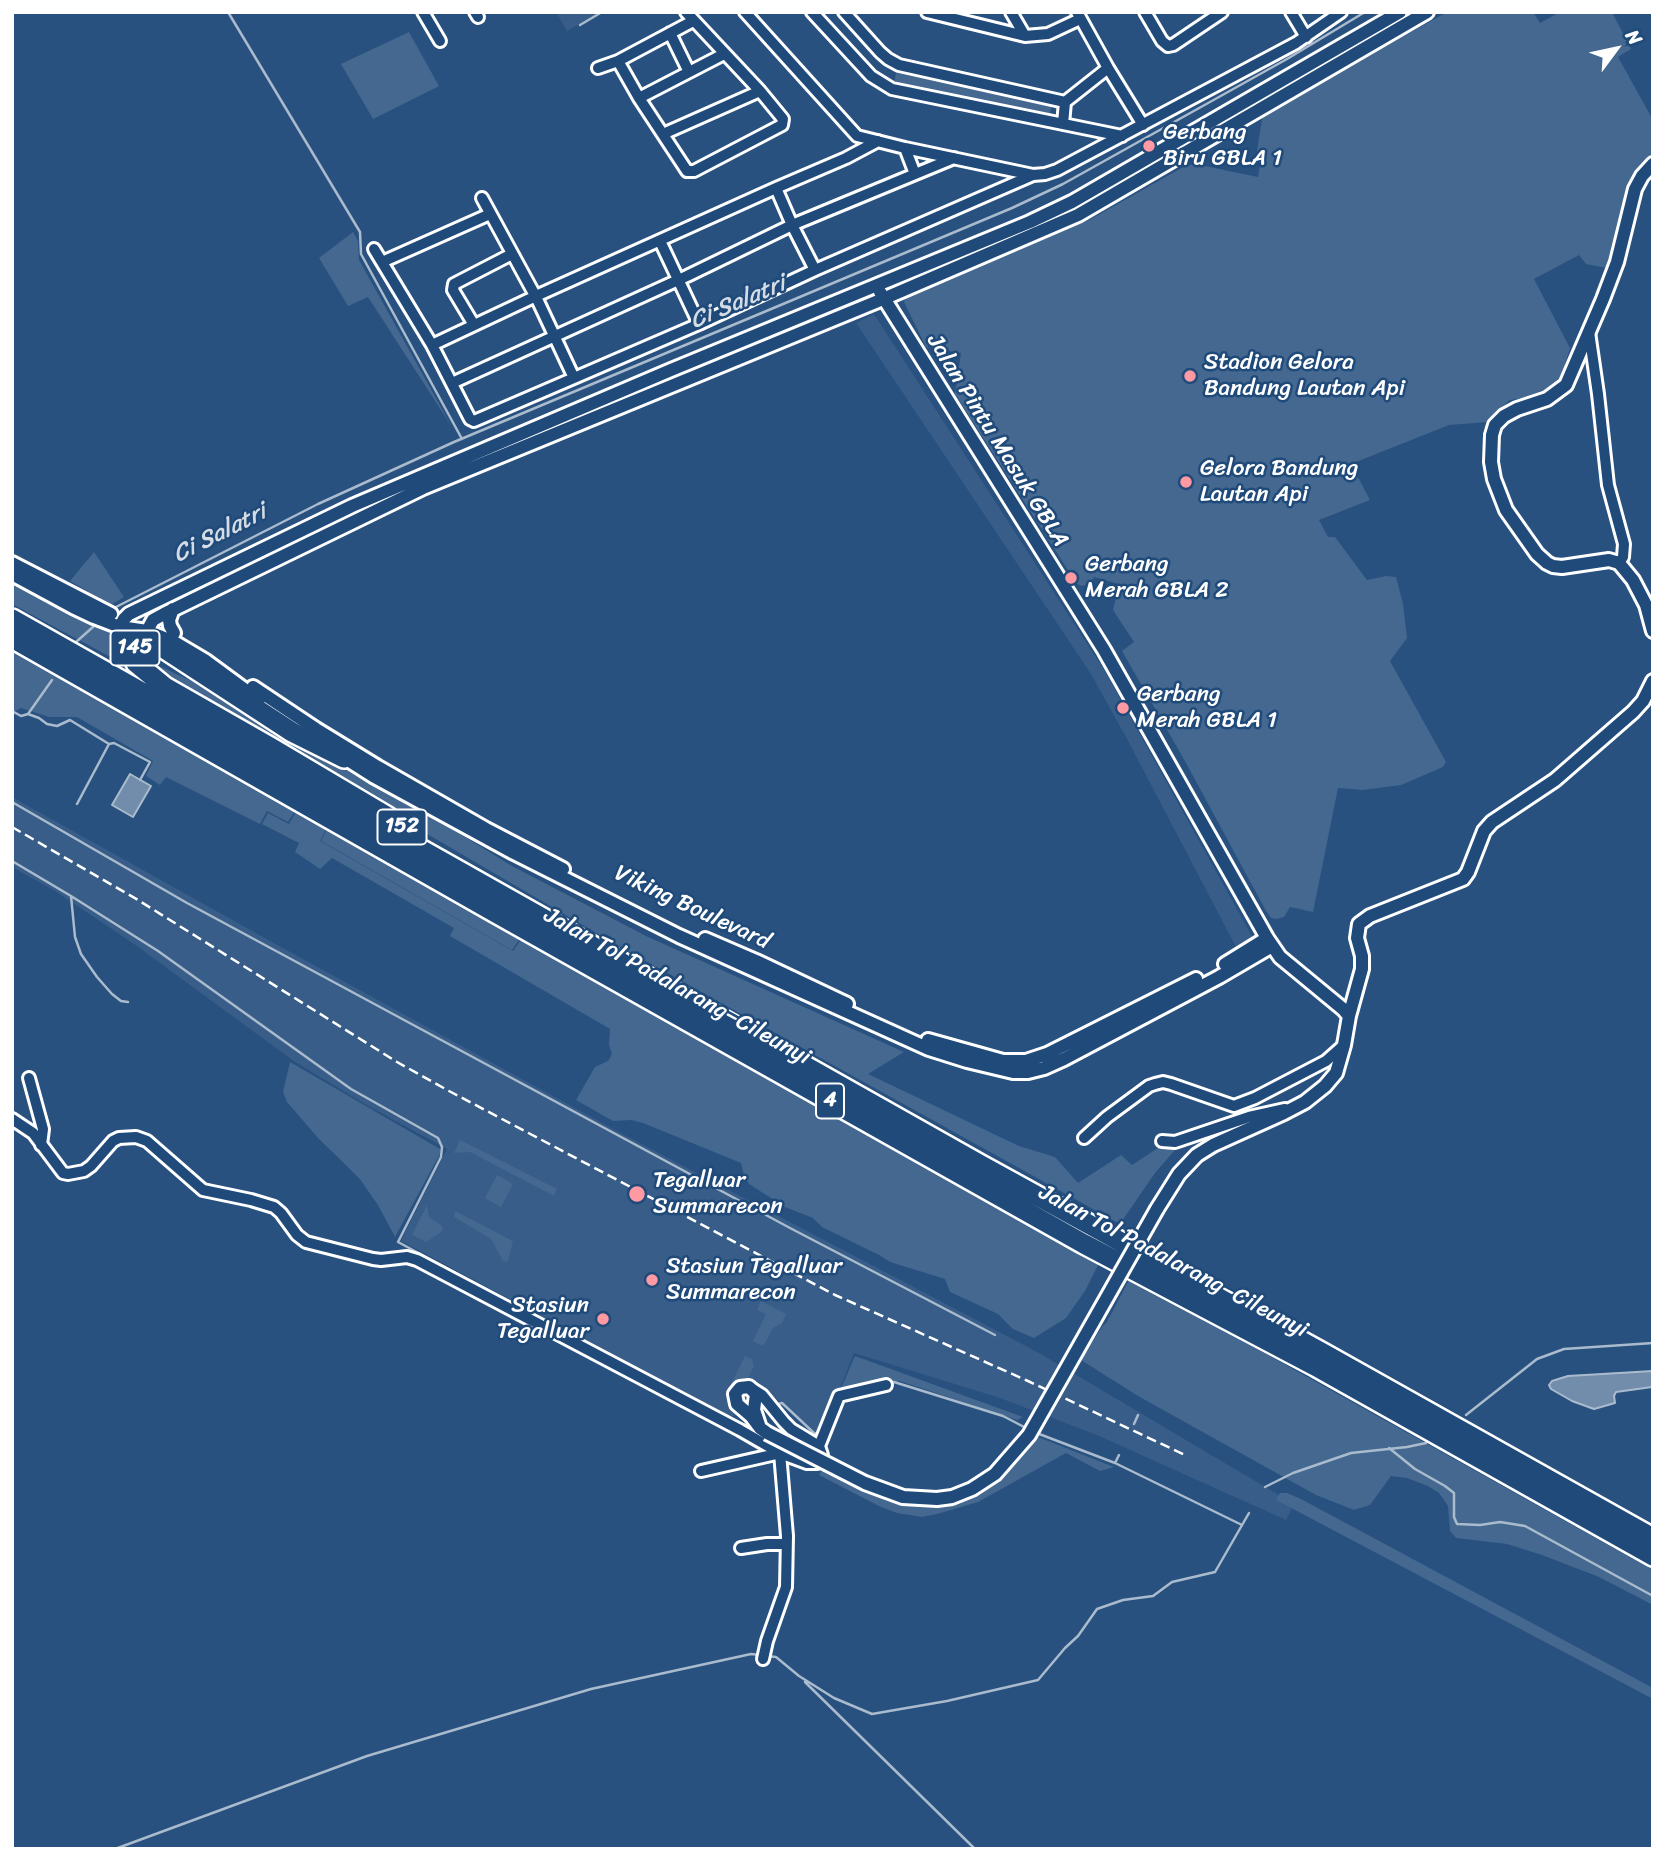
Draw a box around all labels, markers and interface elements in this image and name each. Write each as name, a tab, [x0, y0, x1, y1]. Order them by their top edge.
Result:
north arrow	[1581, 14, 1651, 84]
text: N	[1617, 23, 1651, 52]
place label: Gerbang Biru GBLA 1	[1163, 119, 1282, 173]
marker: Gerbang Biru GBLA 1	[1141, 138, 1157, 154]
water label: Ci Salatri	[686, 270, 790, 336]
street label: Jalan Pintu Masuk GBLA	[920, 329, 1074, 553]
place label: Stadion Gelora Bandung Lautan Api	[1204, 349, 1405, 403]
marker: Stadion Gelora Bandung Lautan Api	[1182, 368, 1198, 384]
place label: Gelora Bandung Lautan Api	[1200, 455, 1358, 509]
marker: Gelora Bandung Lautan Api	[1178, 474, 1194, 490]
water label: Ci Salatri	[169, 498, 271, 570]
place label: Gerbang Merah GBLA 2	[1085, 551, 1229, 605]
marker: Gerbang Merah GBLA 2	[1063, 570, 1079, 586]
road number: 145	[110, 630, 160, 666]
place label: Gerbang Merah GBLA 1	[1137, 681, 1277, 735]
marker: Gerbang Merah GBLA 1	[1115, 700, 1131, 716]
road number: 152	[378, 810, 426, 844]
street label: Viking Boulevard	[610, 860, 774, 956]
street label: Jalan Tol Padalarang–Cileunyi	[539, 902, 815, 1072]
road number: 4	[816, 1084, 844, 1118]
place label: Tegalluar Summarecon	[653, 1167, 783, 1221]
street label: Jalan Tol Padalarang–Cileunyi	[1034, 1179, 1312, 1345]
marker: Tegalluar Summarecon	[627, 1184, 647, 1204]
place label: Stasiun Tegalluar Summarecon	[666, 1253, 842, 1307]
marker: Stasiun Tegalluar Summarecon	[644, 1272, 660, 1288]
place label: Stasiun Tegalluar	[497, 1292, 589, 1346]
marker: Stasiun Tegalluar	[595, 1311, 611, 1327]

